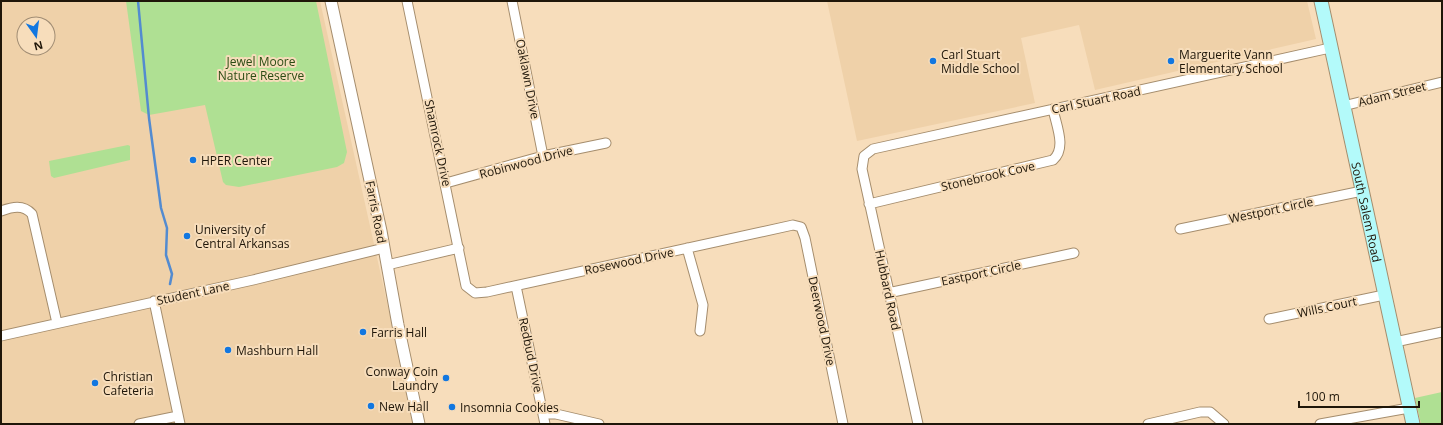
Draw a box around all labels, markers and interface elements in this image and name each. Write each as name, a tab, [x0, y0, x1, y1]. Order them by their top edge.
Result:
north arrow	[16, 16, 56, 56]
text: N	[32, 38, 45, 55]
street label: Oaklawn Drive	[512, 38, 544, 121]
place label: Carl Stuart Middle School	[941, 46, 1020, 77]
place label: Marguerite Vann Elementary School	[1179, 46, 1283, 77]
park label: Jewel Moore Nature Reserve	[218, 53, 304, 84]
marker: Carl Stuart Middle School	[928, 56, 938, 66]
marker: Marguerite Vann Elementary School	[1166, 56, 1176, 66]
street label: Adam Street	[1356, 77, 1428, 111]
street label: Carl Stuart Road	[1050, 82, 1142, 118]
street label: Shamrock Drive	[420, 98, 456, 188]
street label: Robinwood Drive	[477, 141, 575, 183]
place label: HPER Center	[201, 152, 272, 169]
marker: HPER Center	[188, 155, 198, 165]
street label: Stonebrook Cove	[939, 157, 1037, 195]
street label: South Salem Road	[1348, 160, 1386, 264]
street label: Farris Road	[362, 179, 390, 245]
street label: Westport Circle	[1227, 193, 1315, 227]
place label: University of Central Arkansas	[195, 221, 290, 252]
marker: University of Central Arkansas	[182, 231, 192, 241]
street label: Rosewood Drive	[583, 243, 675, 279]
street label: Hubbard Road	[871, 248, 905, 332]
street label: Eastport Circle	[940, 256, 1023, 290]
street label: Deerwood Drive	[804, 275, 840, 367]
street label: Student Lane	[155, 277, 231, 309]
street label: Wills Court	[1296, 292, 1358, 322]
street label: Redbud Drive	[515, 316, 547, 394]
place label: Farris Hall	[371, 324, 427, 341]
marker: Farris Hall	[358, 327, 368, 337]
place label: Mashburn Hall	[236, 342, 318, 359]
marker: Mashburn Hall	[223, 345, 233, 355]
place label: Conway Coin Laundry	[366, 363, 439, 394]
place label: Christian Cafeteria	[103, 368, 154, 399]
marker: Conway Coin Laundry	[441, 373, 451, 383]
marker: Christian Cafeteria	[90, 378, 100, 388]
scale bar	[1299, 383, 1419, 409]
text: 100 m	[1305, 388, 1340, 405]
place label: New Hall	[379, 398, 429, 415]
place label: Insomnia Cookies	[460, 399, 559, 416]
marker: New Hall	[366, 401, 376, 411]
marker: Insomnia Cookies	[447, 402, 457, 412]

